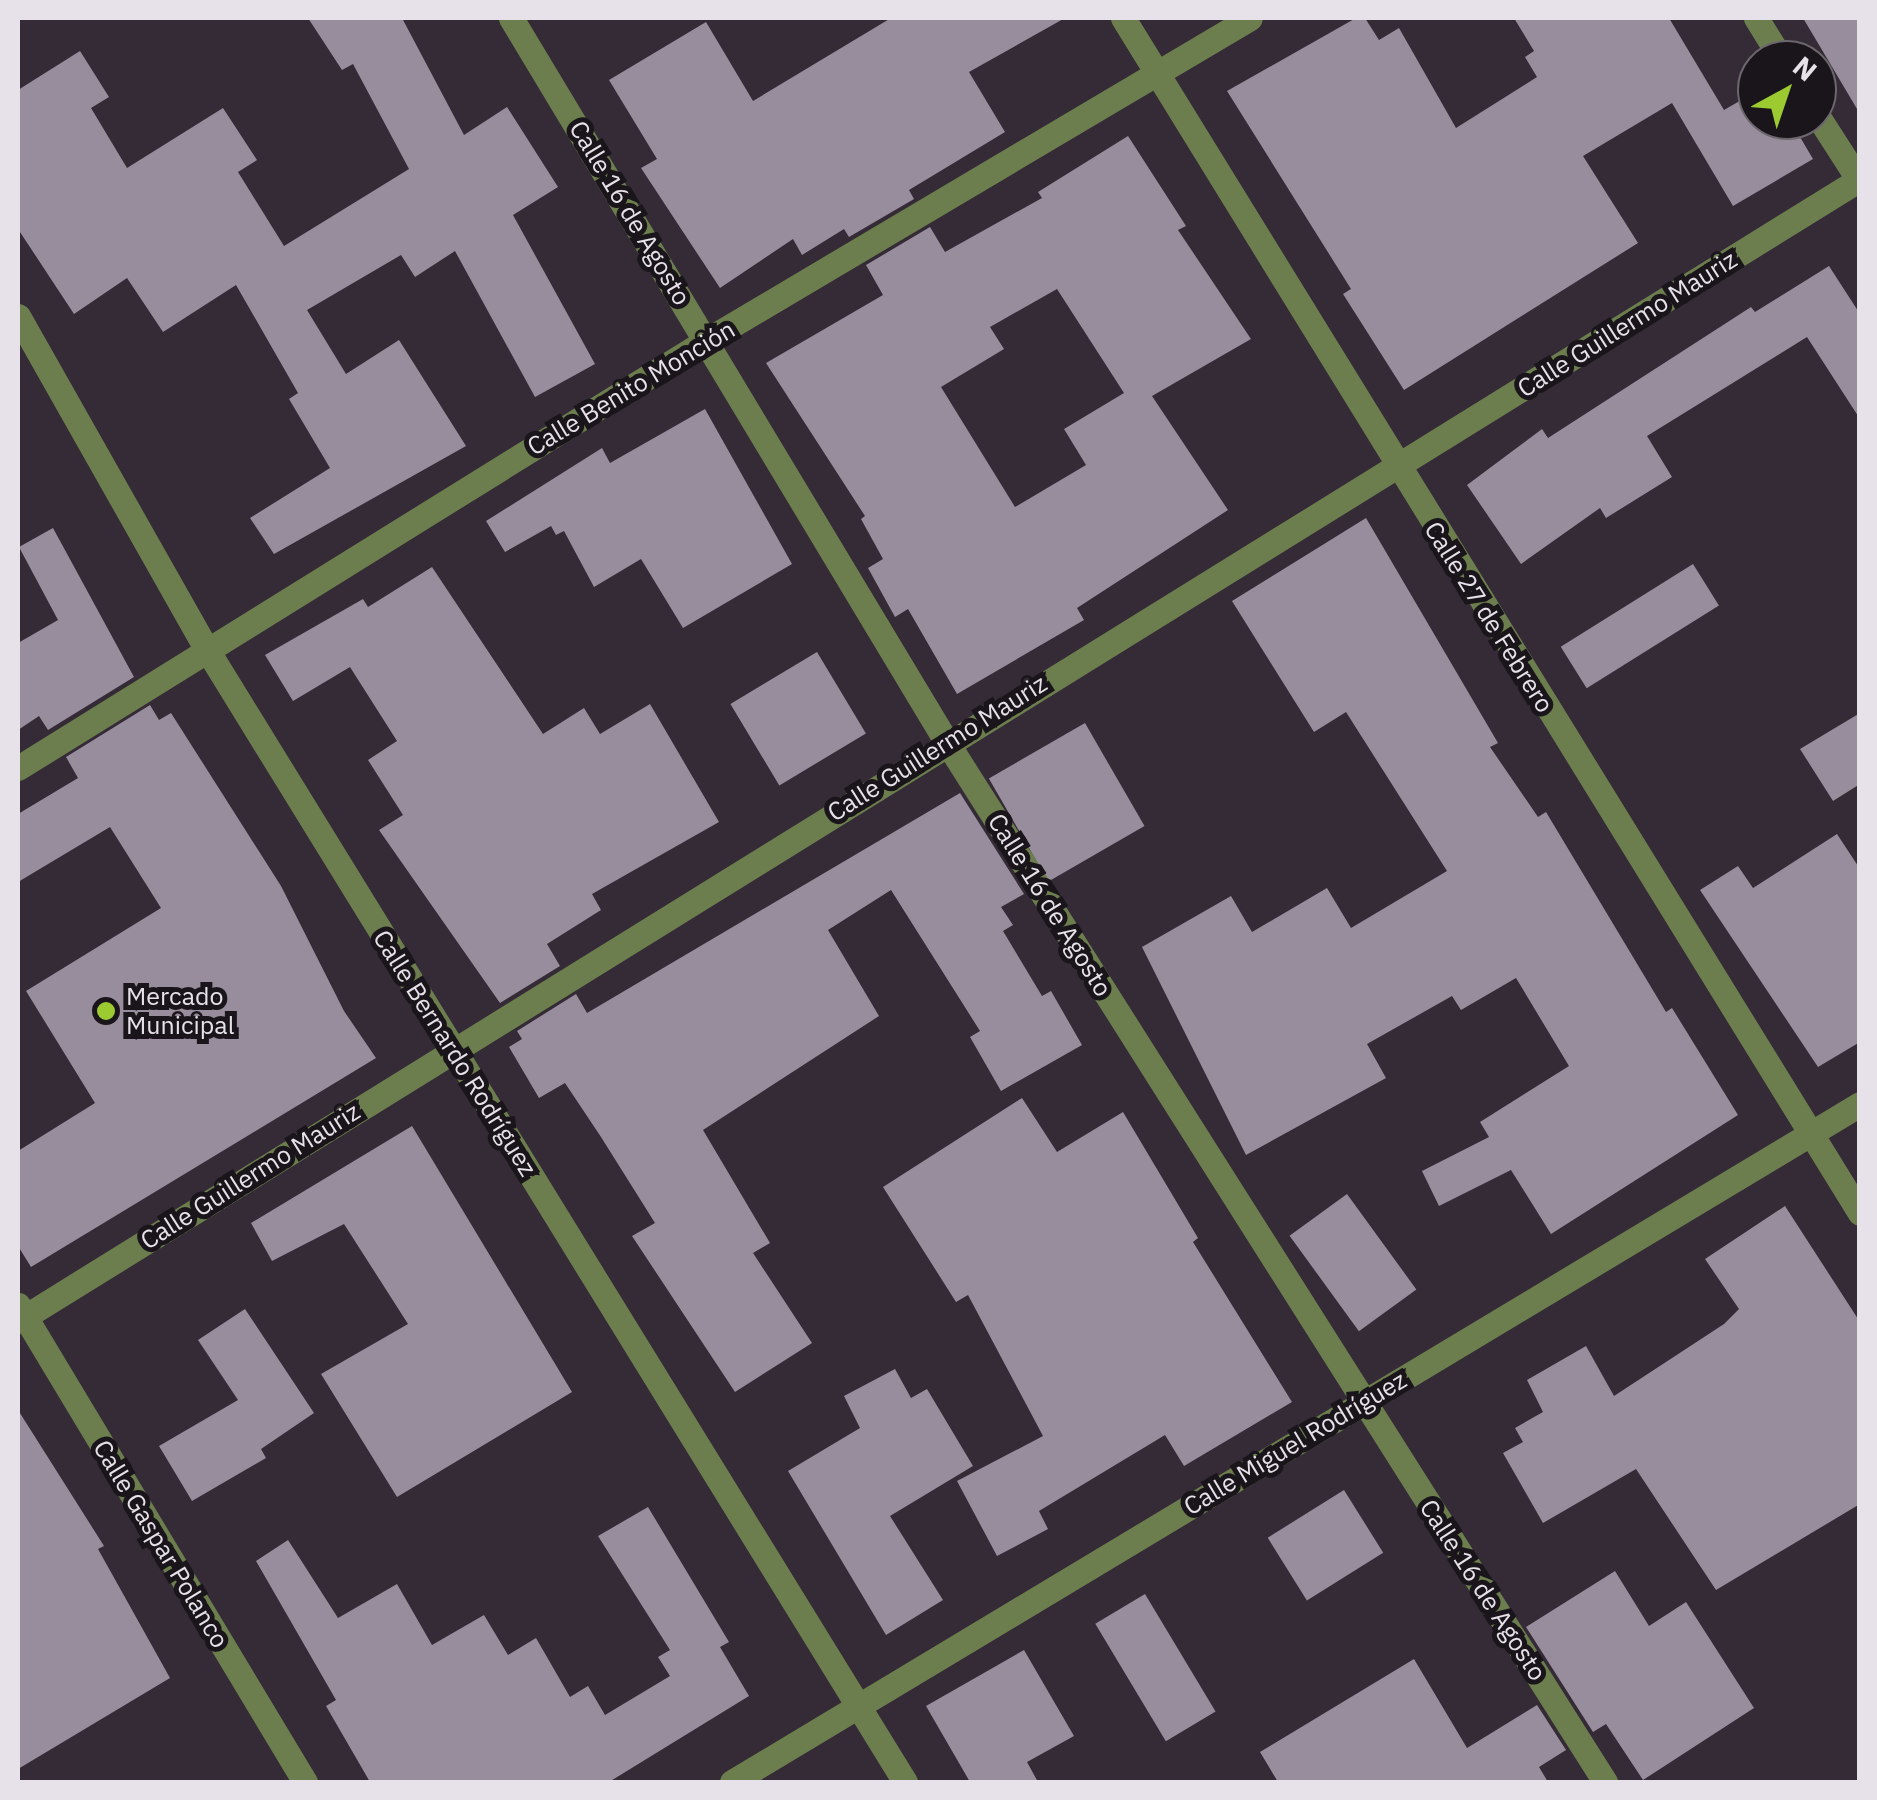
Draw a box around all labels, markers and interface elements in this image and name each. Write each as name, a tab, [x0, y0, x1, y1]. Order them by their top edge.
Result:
north arrow	[1737, 40, 1837, 140]
text: N	[1786, 47, 1825, 89]
street label: Calle 16 de Agosto	[563, 115, 697, 311]
street label: Calle Guillermo Mauriz	[1512, 244, 1742, 404]
street label: Calle Benito Monción	[522, 314, 740, 462]
street label: Calle 27 de Febrero	[1418, 516, 1560, 718]
street label: Calle Guillermo Mauriz	[822, 668, 1052, 828]
street label: Calle 16 de Agosto	[982, 808, 1118, 1002]
street label: Calle Bernardo Rodríguez	[367, 925, 543, 1181]
place label: Mercado Municipal	[126, 982, 234, 1041]
marker: Mercado Municipal	[95, 1000, 117, 1022]
street label: Calle Guillermo Mauriz	[135, 1096, 365, 1256]
street label: Calle Miguel Rodríguez	[1178, 1365, 1412, 1521]
street label: Calle Gaspar Polanco	[87, 1435, 235, 1653]
street label: Calle 16 de Agosto	[1413, 1494, 1553, 1686]

